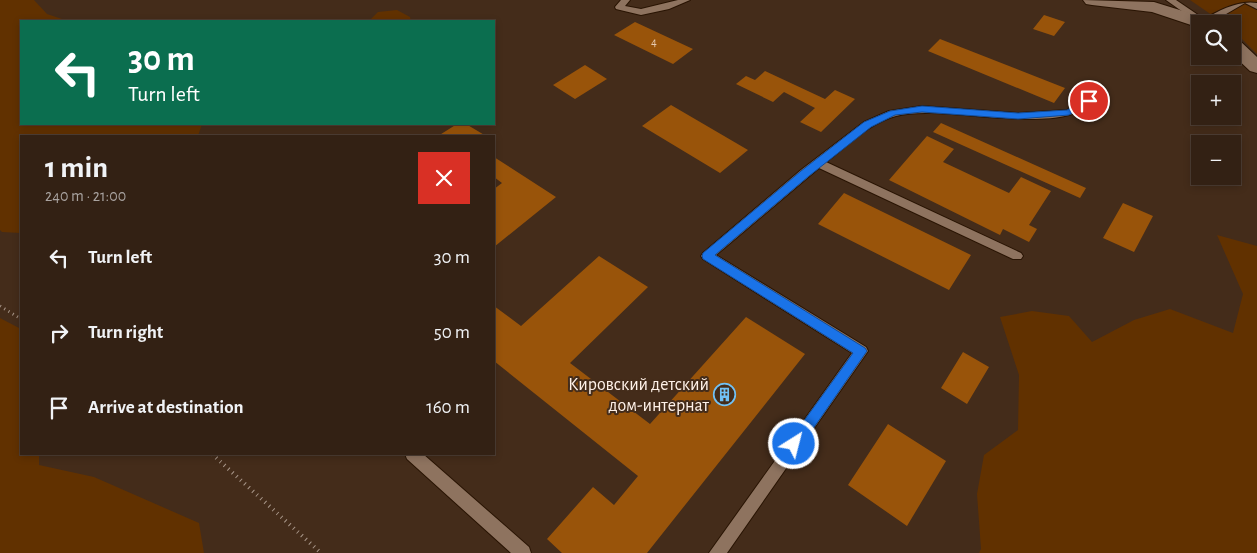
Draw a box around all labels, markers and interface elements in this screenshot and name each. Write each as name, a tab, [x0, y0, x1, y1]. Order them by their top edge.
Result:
map controls	[1191, 15, 1241, 185]
button: search	[1191, 15, 1241, 65]
house number: 4	[651, 36, 657, 48]
icon: left	[45, 40, 110, 105]
text: 30 m	[128, 42, 195, 77]
button: +	[1191, 75, 1241, 125]
pin	[1068, 80, 1110, 122]
text: Turn left	[128, 83, 200, 105]
icon: arrive	[1075, 87, 1103, 115]
button: −	[1191, 135, 1241, 185]
button: close	[418, 152, 470, 204]
text: 1 min	[45, 153, 108, 183]
text: 240 m · 21:00	[45, 188, 126, 204]
icon: left	[45, 244, 73, 272]
text: Turn left	[88, 248, 152, 267]
text: 30 m	[434, 248, 470, 267]
icon: right	[45, 319, 73, 347]
text: Turn right	[88, 323, 163, 342]
text: 50 m	[434, 323, 470, 342]
place label: Кировский детский дом-интернат	[568, 376, 710, 415]
building icon: Кировский детский дом-интернат	[713, 382, 737, 406]
icon: arrive	[45, 394, 73, 422]
text: Arrive at destination	[88, 398, 244, 417]
text: 160 m	[426, 398, 470, 417]
position arrow	[767, 417, 819, 469]

